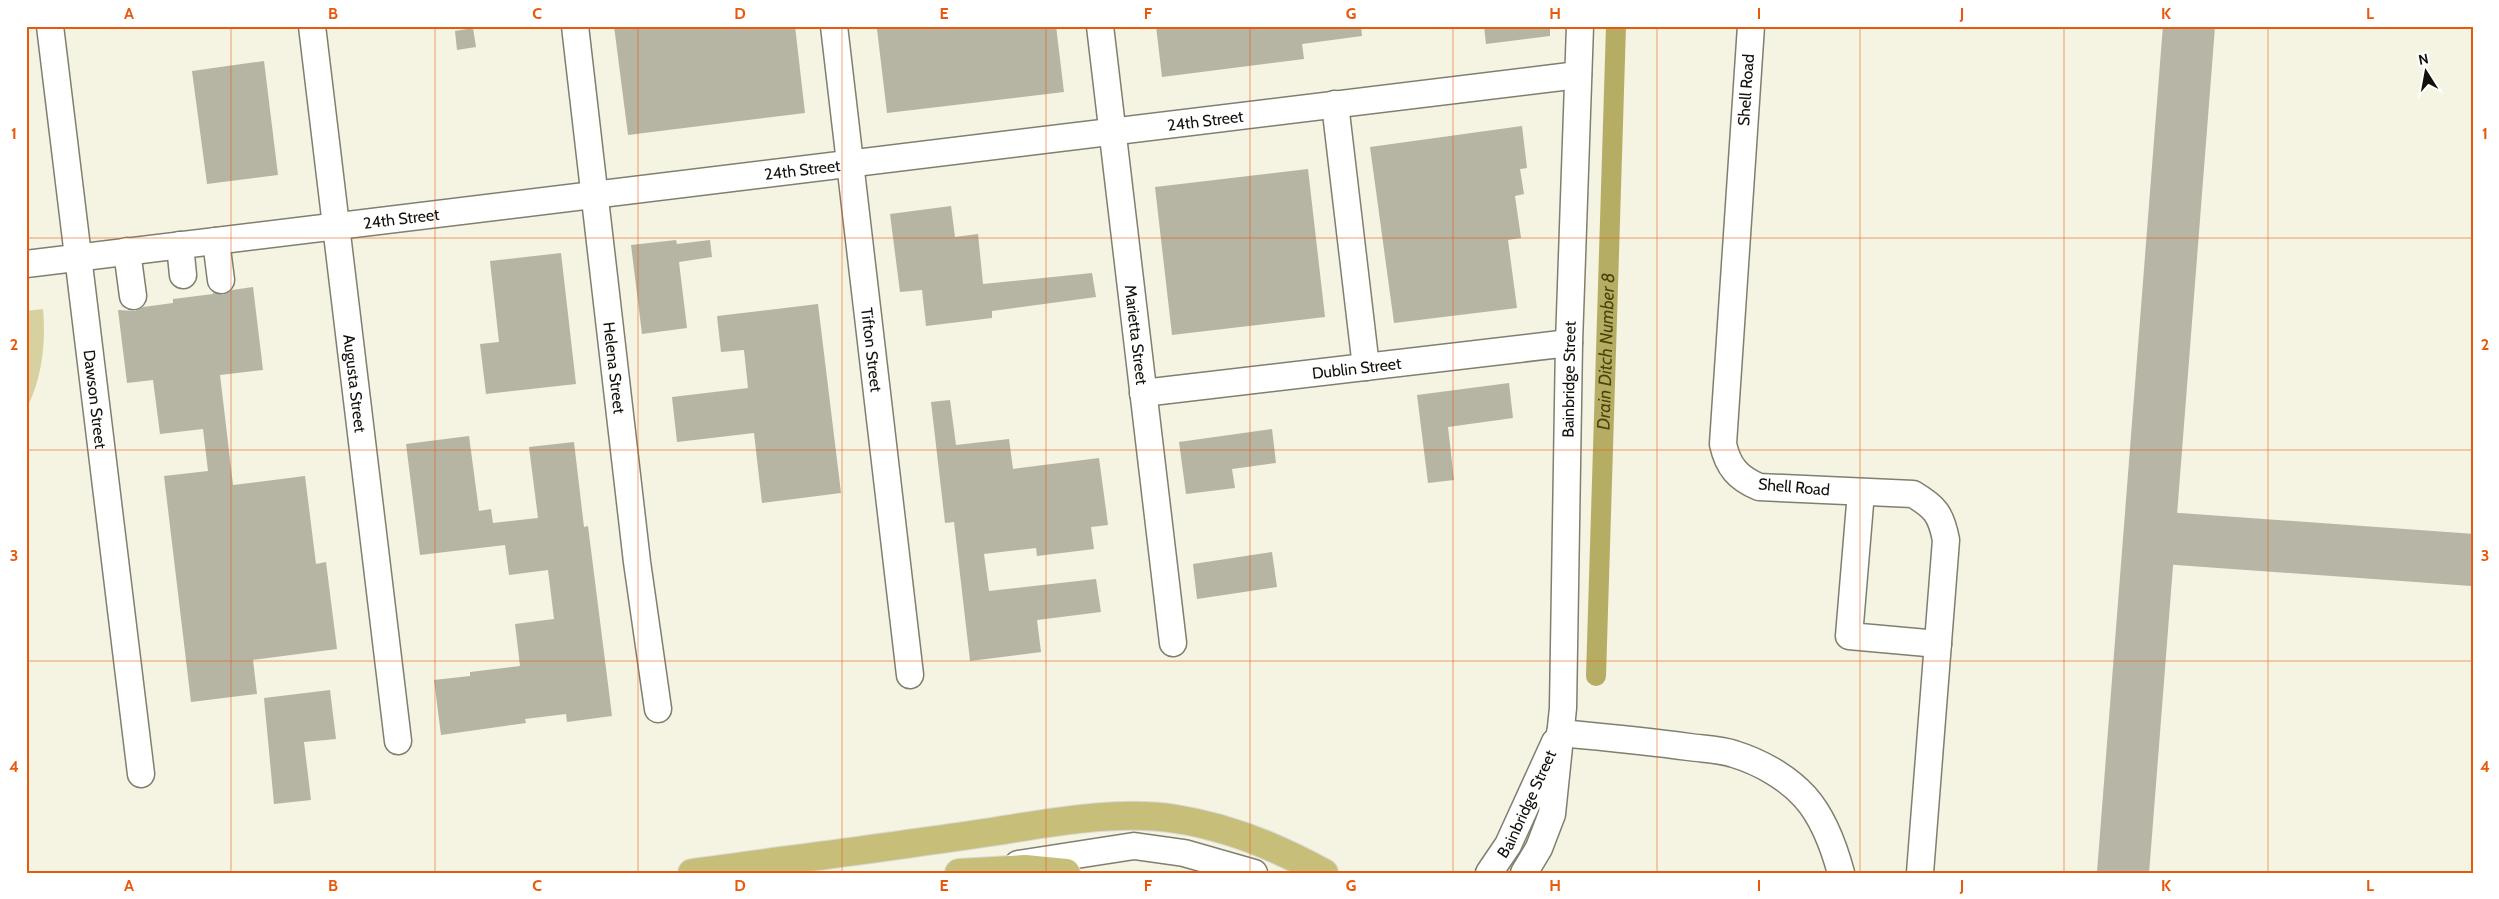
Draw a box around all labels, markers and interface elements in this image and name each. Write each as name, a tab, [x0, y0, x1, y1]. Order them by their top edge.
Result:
text: A	[124, 4, 134, 23]
text: B	[328, 4, 338, 23]
text: C	[532, 4, 542, 23]
text: D	[734, 4, 746, 23]
text: E	[939, 4, 949, 23]
text: F	[1144, 4, 1153, 23]
text: G	[1346, 4, 1356, 23]
text: H	[1549, 4, 1561, 23]
text: I	[1757, 4, 1761, 23]
text: J	[1959, 4, 1964, 23]
text: K	[2161, 4, 2171, 23]
text: L	[2366, 4, 2374, 23]
north arrow	[2402, 48, 2452, 98]
text: N	[2417, 49, 2430, 69]
street label: Shell Road	[1734, 53, 1758, 127]
street label: 24th Street	[1166, 106, 1245, 134]
text: 1	[11, 124, 17, 143]
text: 1	[2482, 124, 2488, 143]
street label: 24th Street	[763, 155, 842, 184]
street label: 24th Street	[362, 204, 441, 232]
water label: Drain Ditch Number 8	[1593, 272, 1619, 430]
street label: Marietta Street	[1121, 284, 1152, 386]
street label: Tifton Street	[858, 306, 886, 394]
street label: Bainbridge Street	[1558, 320, 1579, 438]
street label: Helena Street	[600, 321, 629, 415]
street label: Augusta Street	[340, 333, 370, 434]
text: 2	[10, 335, 18, 354]
text: 2	[2481, 335, 2489, 354]
street label: Dawson Street	[80, 349, 111, 451]
street label: Dublin Street	[1311, 353, 1403, 383]
street label: Shell Road	[1757, 474, 1831, 500]
text: 3	[10, 546, 18, 565]
text: 3	[2481, 546, 2489, 565]
street label: Bainbridge Street	[1493, 746, 1560, 861]
text: 4	[9, 757, 19, 776]
text: 4	[2480, 757, 2490, 776]
text: A	[124, 876, 134, 895]
text: B	[328, 876, 338, 895]
text: C	[532, 876, 542, 895]
text: D	[734, 876, 746, 895]
text: E	[939, 876, 949, 895]
text: F	[1144, 876, 1153, 895]
text: G	[1346, 876, 1356, 895]
text: H	[1549, 876, 1561, 895]
text: I	[1757, 876, 1761, 895]
text: J	[1959, 876, 1964, 895]
text: K	[2161, 876, 2171, 895]
text: L	[2366, 876, 2374, 895]

